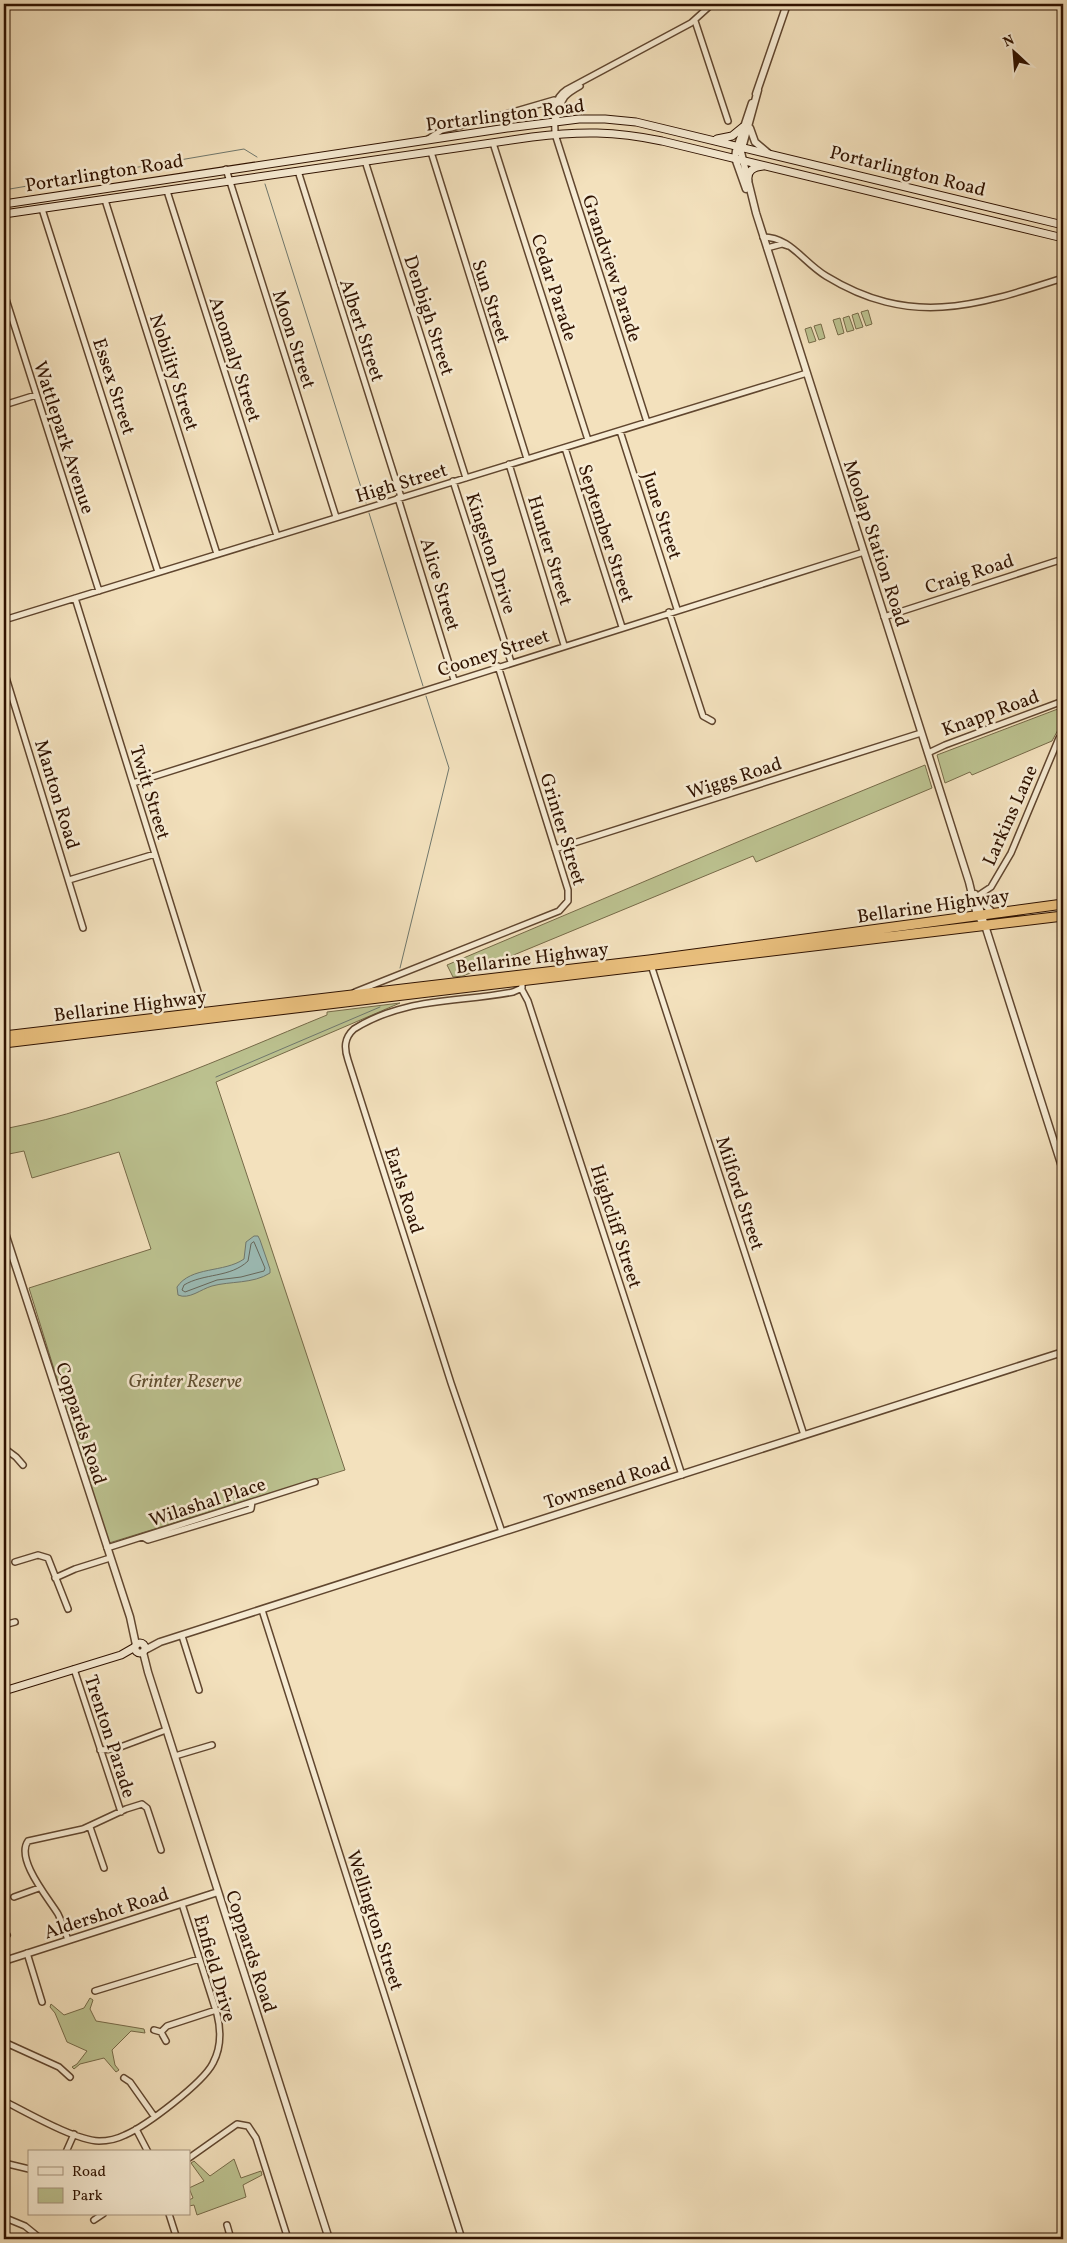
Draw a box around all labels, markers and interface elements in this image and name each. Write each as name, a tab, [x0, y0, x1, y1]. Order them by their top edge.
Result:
north arrow	[990, 28, 1040, 78]
text: N	[1000, 31, 1018, 52]
street label: Portarlington Road	[424, 93, 586, 139]
street label: Portarlington Road	[827, 140, 988, 204]
street label: Portarlington Road	[23, 149, 185, 199]
street label: Grandview Parade	[575, 192, 647, 346]
street label: Cedar Parade	[524, 231, 583, 344]
street label: Denbigh Street	[396, 252, 460, 379]
street label: Sun Street	[464, 257, 516, 347]
street label: Albert Street	[332, 276, 390, 386]
street label: Moon Street	[265, 287, 321, 393]
street label: Anomaly Street	[202, 294, 267, 426]
street label: Nobility Street	[142, 311, 204, 435]
street label: Essex Street	[85, 335, 141, 439]
street label: Wattlepark Avenue	[26, 358, 100, 517]
street label: Moolap Station Road	[836, 457, 914, 630]
street label: High Street	[353, 458, 451, 510]
street label: September Street	[571, 461, 640, 606]
street label: June Street	[635, 468, 688, 563]
street label: Kingston Drive	[458, 490, 522, 618]
street label: Hunter Street	[520, 493, 578, 609]
street label: Alice Street	[413, 535, 466, 635]
street label: Craig Road	[922, 548, 1017, 601]
street label: Cooney Street	[434, 623, 553, 684]
street label: Knapp Road	[938, 684, 1043, 744]
street label: Manton Road	[27, 737, 85, 852]
street label: Twitt Street	[122, 742, 176, 843]
street label: Wiggs Road	[684, 751, 785, 806]
street label: Larkins Lane	[977, 761, 1045, 870]
street label: Grinter Street	[533, 770, 592, 889]
street label: Bellarine Highway	[855, 883, 1011, 931]
street label: Bellarine Highway	[454, 937, 610, 981]
street label: Bellarine Highway	[52, 985, 208, 1029]
street label: Milford Street	[709, 1133, 770, 1254]
street label: Earls Road	[377, 1144, 429, 1237]
street label: Highcliff Street	[583, 1161, 647, 1292]
street label: Coppards Road	[48, 1359, 112, 1488]
park label: Grinter Reserve	[128, 1369, 242, 1395]
street label: Townsend Road	[541, 1451, 674, 1517]
street label: Wilashal Place	[146, 1472, 269, 1534]
street label: Trenton Parade	[77, 1672, 141, 1802]
street label: Wellington Street	[339, 1847, 409, 1994]
street label: Aldershot Road	[41, 1882, 172, 1946]
street label: Coppards Road	[218, 1887, 282, 2016]
street label: Enfield Drive	[186, 1912, 242, 2025]
legend	[28, 2150, 190, 2216]
text: Road	[72, 2162, 106, 2183]
text: Park	[72, 2186, 103, 2207]

